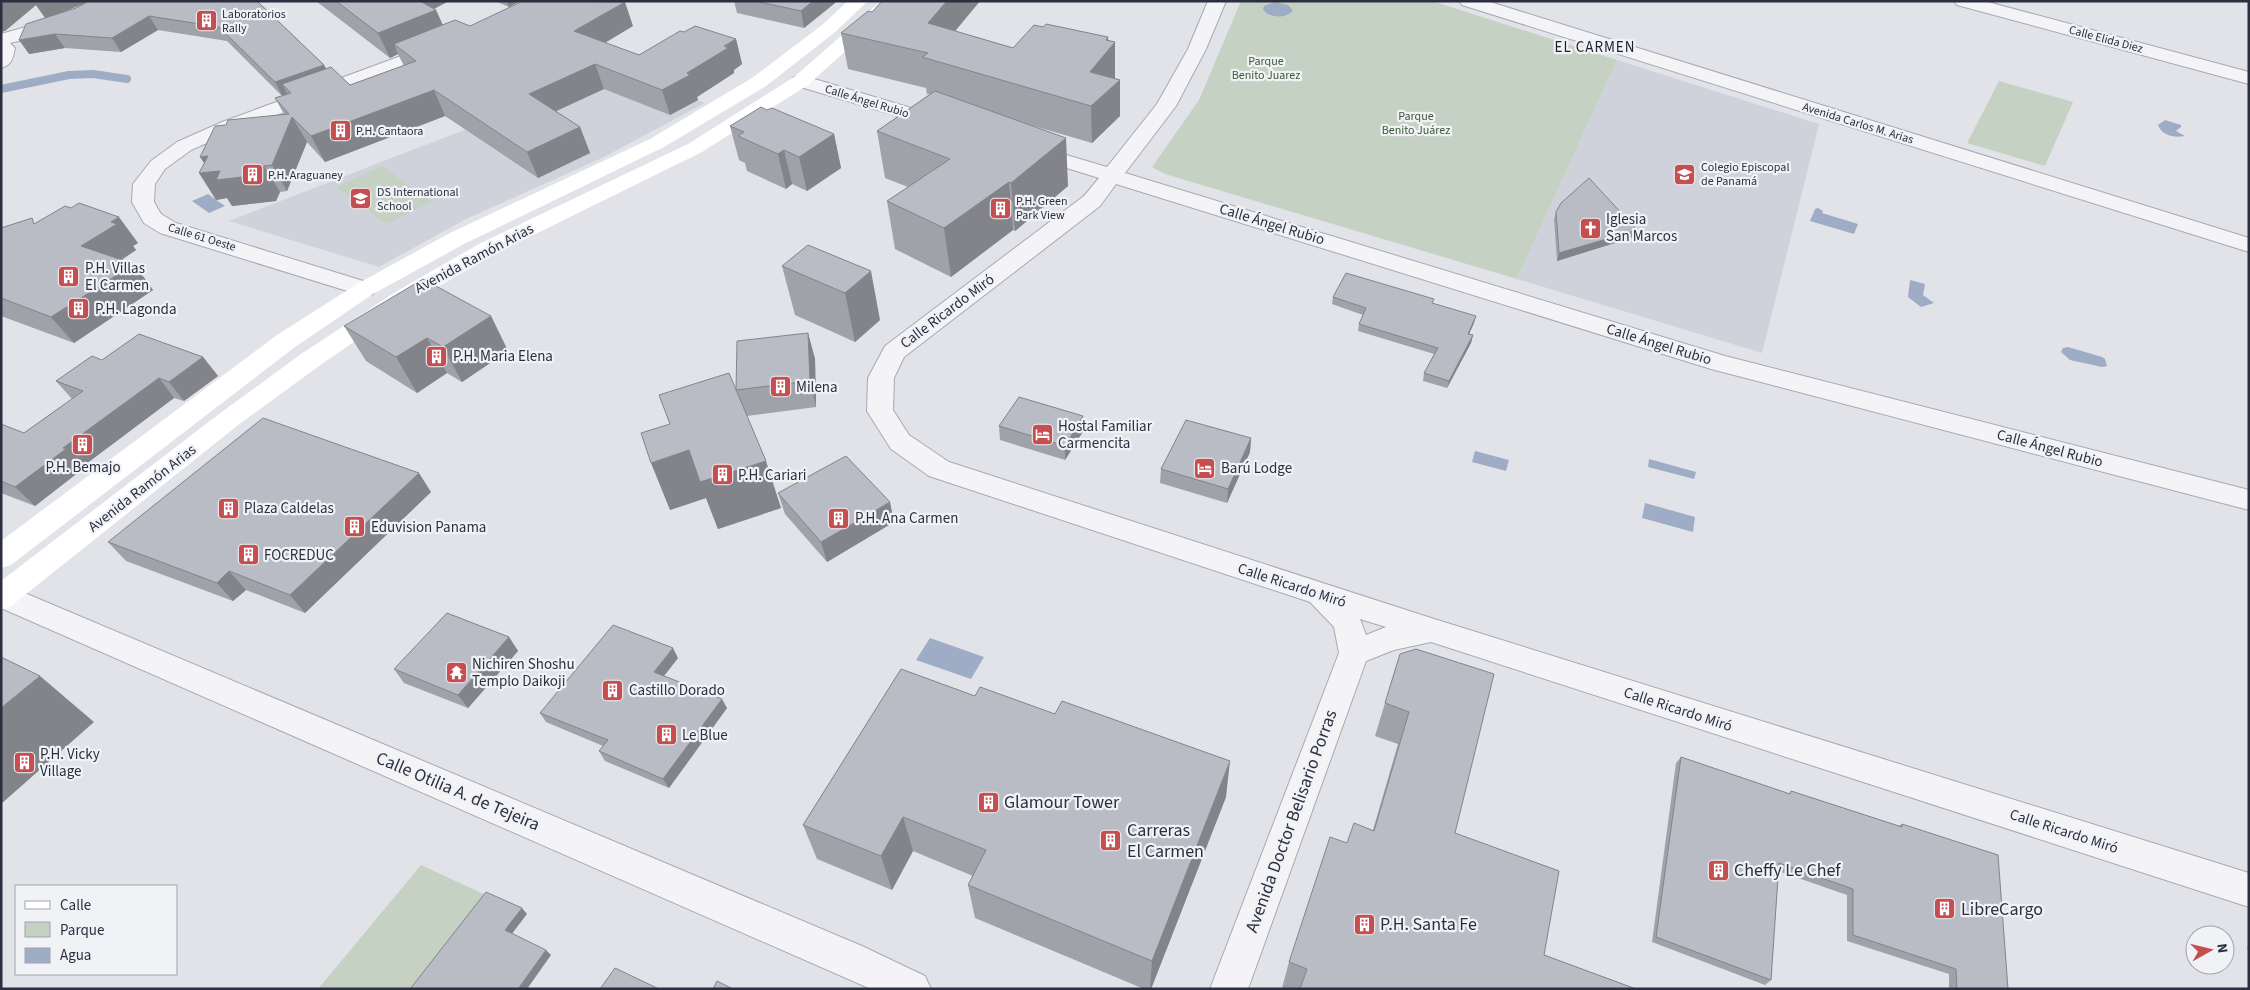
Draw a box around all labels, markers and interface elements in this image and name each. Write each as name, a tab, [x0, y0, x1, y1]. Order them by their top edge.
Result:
place label: Laboratorios Rally	[222, 6, 286, 37]
building icon: Laboratorios Rally	[194, 9, 218, 33]
street label: Calle Elida Diez	[2067, 21, 2145, 58]
district label: EL CARMEN	[1555, 37, 1635, 58]
park label: Parque Benito Juarez	[1232, 53, 1300, 84]
street label: Calle Ángel Rubio	[823, 81, 911, 122]
street label: Avenida Carlos M. Arias	[1800, 98, 1916, 148]
park label: Parque Benito Juárez	[1382, 108, 1450, 139]
building icon: P.H. Cantaora	[328, 119, 352, 143]
place label: P.H. Cantaora	[356, 123, 423, 140]
place label: Colegio Episcopal de Panamá	[1701, 159, 1789, 190]
school or university icon: Colegio Episcopal de Panamá	[1673, 162, 1697, 186]
building icon: P.H. Araguaney	[240, 163, 264, 187]
place label: P.H. Araguaney	[268, 167, 343, 184]
place label: DS International School	[377, 184, 459, 215]
school or university icon: DS International School	[349, 187, 373, 211]
place label: P.H. Green Park View	[1016, 193, 1068, 224]
building icon: P.H. Green Park View	[988, 196, 1012, 220]
street label: Calle Ángel Rubio	[1217, 199, 1327, 250]
place label: Iglesia San Marcos	[1606, 209, 1677, 247]
church icon: Iglesia San Marcos	[1578, 216, 1602, 240]
street label: Avenida Ramón Arias	[411, 218, 537, 299]
street label: Calle 61 Oeste	[166, 219, 238, 256]
place label: P.H. Villas El Carmen	[85, 258, 149, 296]
building icon: P.H. Villas El Carmen	[57, 265, 81, 289]
street label: Calle Ricardo Miró	[896, 269, 999, 354]
building icon: P.H. Lagonda	[67, 297, 91, 321]
place label: P.H. Lagonda	[95, 299, 176, 320]
street label: Calle Ángel Rubio	[1604, 319, 1714, 370]
building icon: P.H. Maria Elena	[425, 344, 449, 368]
place label: P.H. Maria Elena	[453, 346, 553, 367]
building icon: Milena	[768, 375, 792, 399]
place label: Milena	[796, 377, 838, 398]
place label: Hostal Familiar Carmencita	[1058, 416, 1153, 454]
hotel icon: Hostal Familiar Carmencita	[1030, 423, 1054, 447]
street label: Calle Ángel Rubio	[1995, 424, 2105, 473]
building icon: P.H. Bemajo	[71, 432, 95, 456]
street label: Avenida Ramón Arias	[84, 440, 201, 537]
hotel icon: Barú Lodge	[1193, 456, 1217, 480]
place label: P.H. Bemajo	[45, 457, 121, 478]
place label: Barú Lodge	[1221, 458, 1292, 479]
building icon: P.H. Cariari	[710, 463, 734, 487]
place label: P.H. Cariari	[738, 465, 807, 486]
building icon: Plaza Caldelas	[216, 496, 240, 520]
place label: Plaza Caldelas	[244, 498, 334, 519]
building icon: P.H. Ana Carmen	[827, 506, 851, 530]
place label: P.H. Ana Carmen	[855, 508, 958, 529]
building icon: Eduvision Panama	[343, 515, 367, 539]
place label: Eduvision Panama	[371, 517, 486, 538]
building icon: FOCREDUC	[236, 543, 260, 567]
place label: FOCREDUC	[264, 545, 334, 566]
street label: Calle Ricardo Miró	[1235, 558, 1349, 613]
place label: Nichiren Shoshu Templo Daikoji	[472, 654, 575, 692]
temple icon: Nichiren Shoshu Templo Daikoji	[444, 661, 468, 685]
building icon: Castillo Dorado	[601, 678, 625, 702]
place label: Castillo Dorado	[629, 680, 725, 701]
street label: Calle Ricardo Miró	[1621, 682, 1735, 737]
street label: Avenida Doctor Belisario Porras	[1239, 706, 1343, 936]
building icon: Le Blue	[654, 723, 678, 747]
place label: Le Blue	[682, 725, 728, 746]
place label: P.H. Vicky Village	[40, 744, 100, 782]
street label: Calle Otilia A. de Tejeira	[372, 746, 544, 837]
building icon: P.H. Vicky Village	[12, 751, 36, 775]
building icon: Glamour Tower	[976, 790, 1000, 814]
place label: Glamour Tower	[1004, 790, 1120, 815]
street label: Calle Ricardo Miró	[2007, 804, 2121, 859]
place label: Carreras El Carmen	[1127, 818, 1204, 864]
building icon: Carreras El Carmen	[1099, 828, 1123, 852]
building icon: Cheffy Le Chef	[1706, 858, 1730, 882]
place label: Cheffy Le Chef	[1734, 858, 1841, 883]
legend	[15, 885, 178, 975]
text: Calle	[60, 895, 91, 916]
building icon: LibreCargo	[1933, 897, 1957, 921]
place label: LibreCargo	[1961, 897, 2043, 922]
building icon: P.H. Santa Fe	[1352, 912, 1376, 936]
place label: P.H. Santa Fe	[1380, 912, 1477, 937]
text: Parque	[60, 920, 104, 941]
north arrow	[2185, 925, 2235, 975]
text: N	[2211, 942, 2232, 954]
text: Agua	[60, 945, 91, 966]

